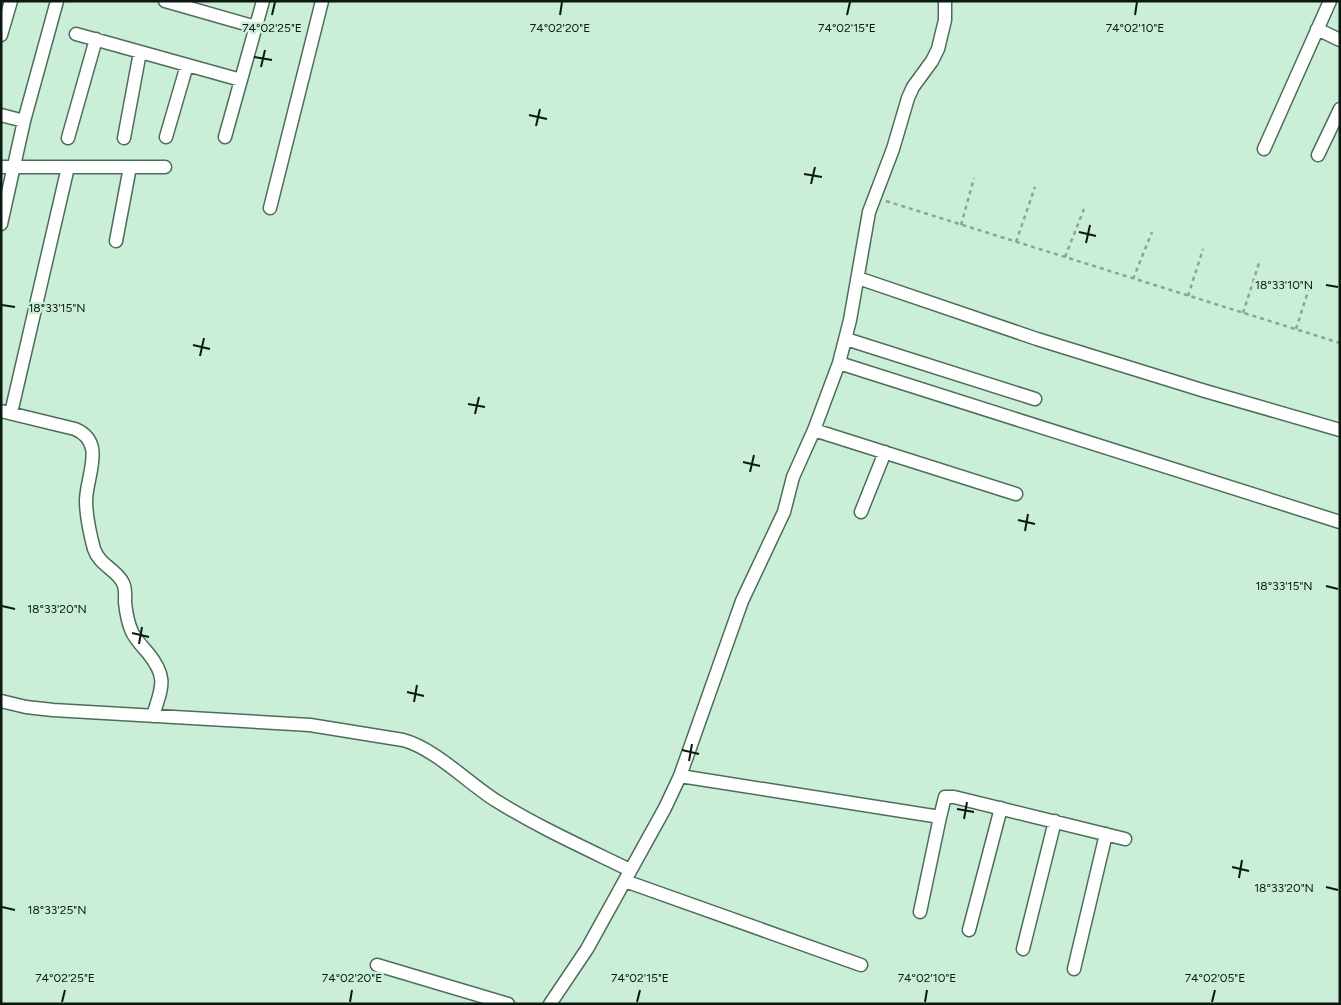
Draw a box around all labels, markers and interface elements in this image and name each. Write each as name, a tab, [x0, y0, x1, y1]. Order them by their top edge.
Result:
text: 74°02'25"E	[242, 21, 302, 35]
text: 74°02'20"E	[530, 21, 590, 35]
text: 74°02'15"E	[818, 21, 876, 35]
text: 74°02'10"E	[1106, 21, 1164, 35]
text: 18°33'10"N	[1255, 278, 1313, 292]
text: 18°33'15"N	[28, 301, 86, 315]
text: 18°33'15"N	[1255, 579, 1313, 593]
text: 18°33'20"N	[27, 602, 87, 616]
text: 18°33'20"N	[1254, 881, 1314, 895]
text: 18°33'25"N	[28, 903, 86, 917]
text: 74°02'25"E	[35, 971, 95, 985]
text: 74°02'20"E	[322, 971, 382, 985]
text: 74°02'15"E	[611, 971, 669, 985]
text: 74°02'10"E	[898, 971, 956, 985]
text: 74°02'05"E	[1185, 971, 1245, 985]

